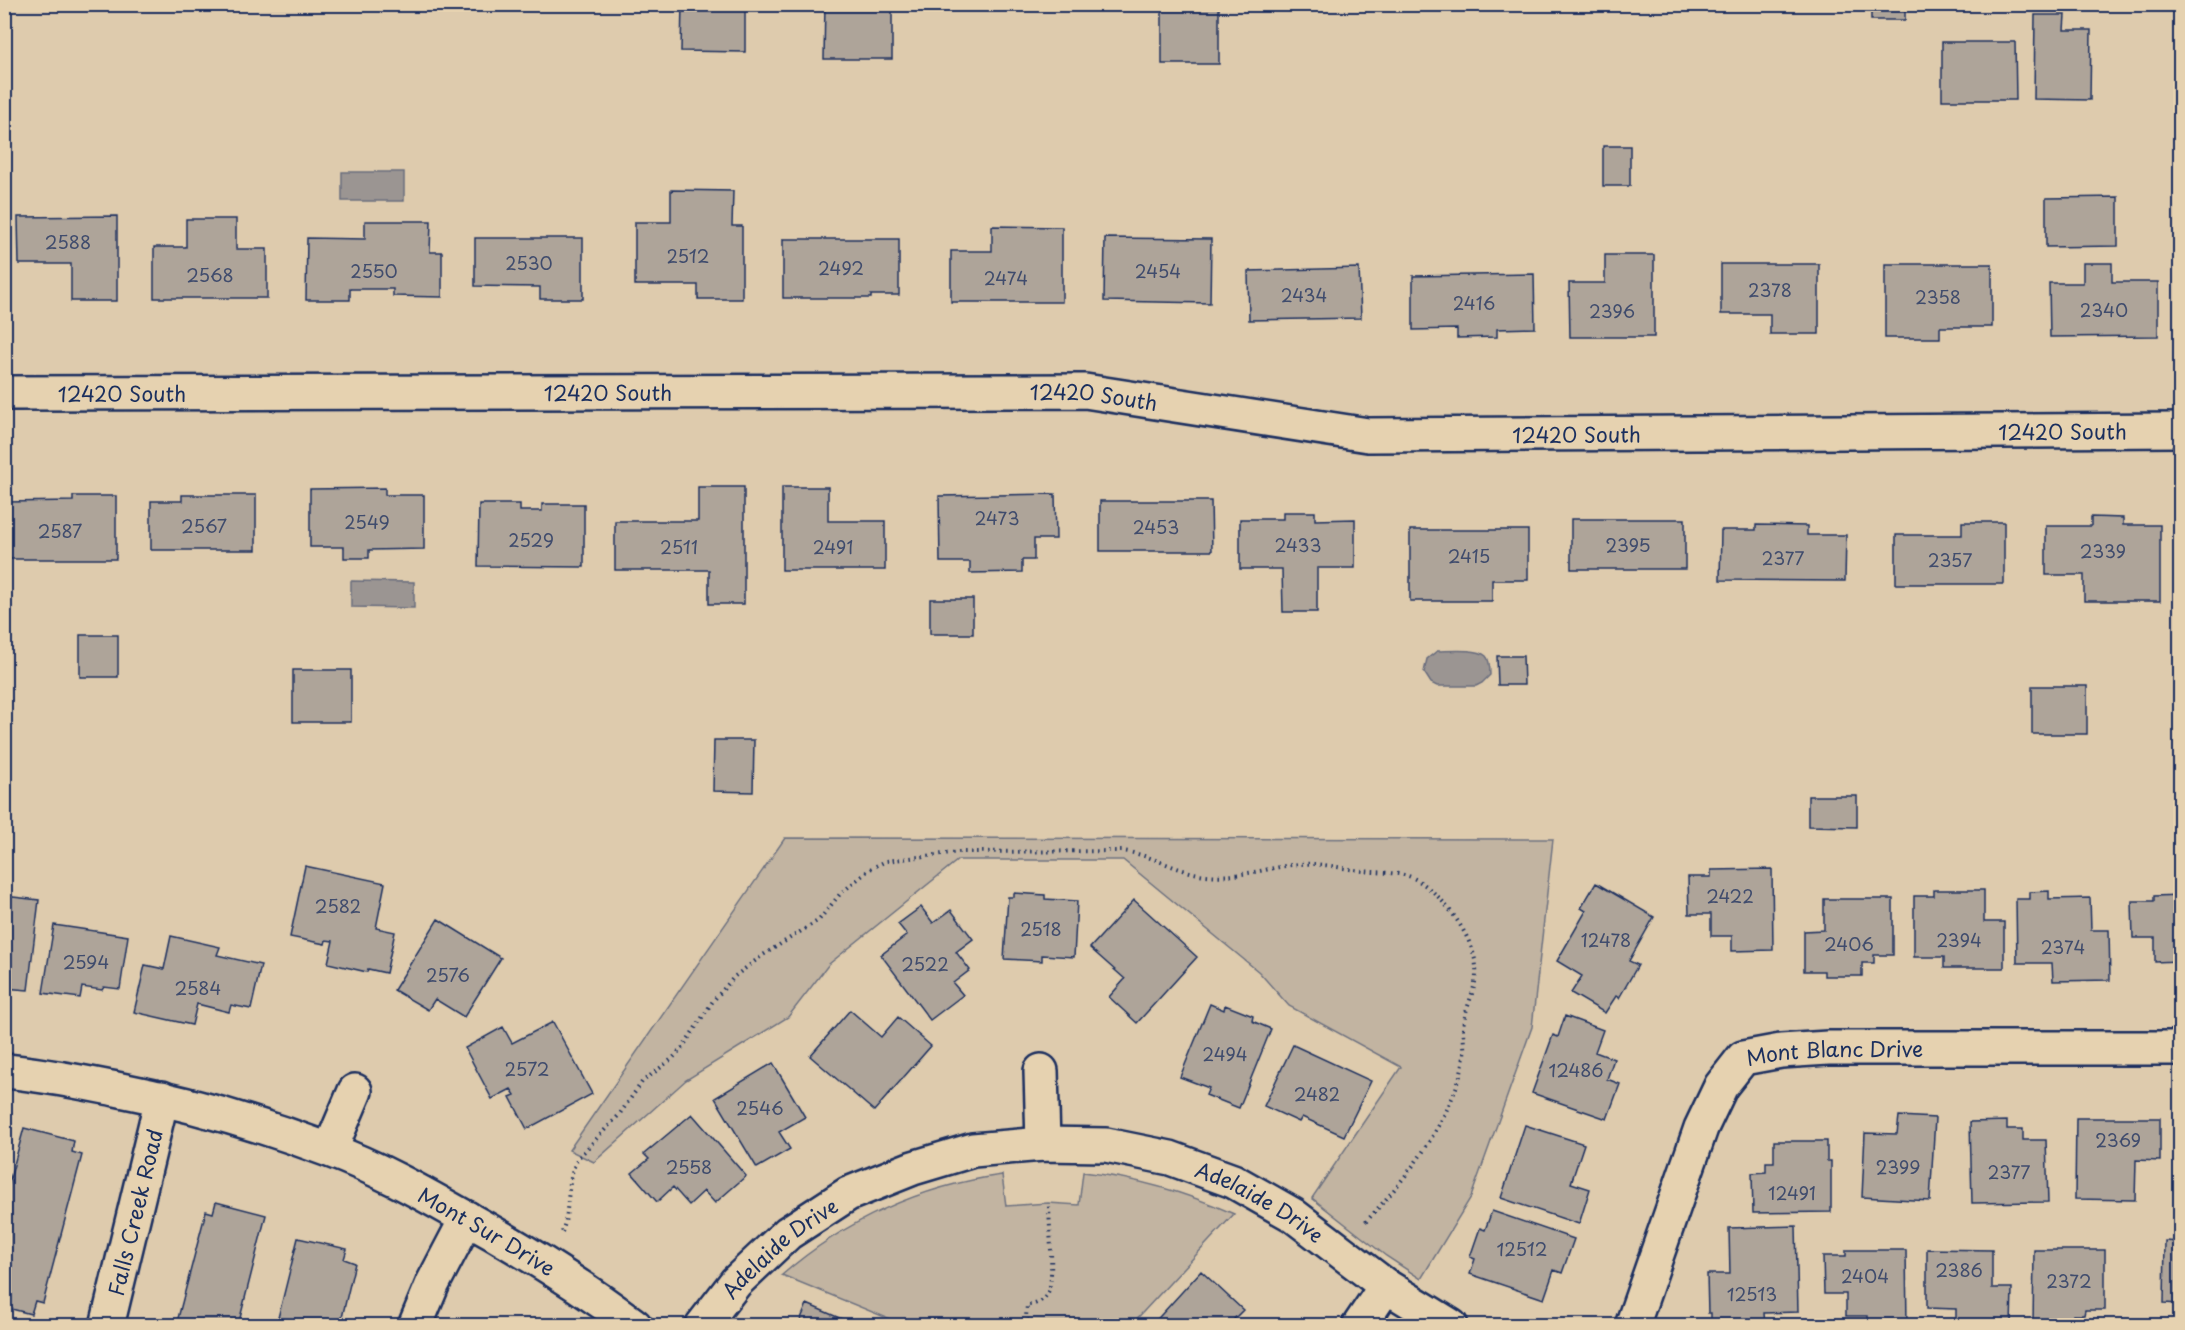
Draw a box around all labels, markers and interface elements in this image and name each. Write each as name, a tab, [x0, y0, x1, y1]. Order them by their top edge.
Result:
house number: 2588	[45, 228, 91, 255]
house number: 2512	[666, 242, 710, 269]
house number: 2530	[505, 249, 553, 276]
house number: 2492	[818, 254, 864, 281]
house number: 2550	[350, 257, 398, 284]
house number: 2454	[1135, 257, 1181, 284]
house number: 2568	[186, 261, 234, 288]
house number: 2474	[984, 264, 1028, 291]
house number: 2378	[1748, 276, 1792, 303]
house number: 2434	[1281, 281, 1327, 308]
house number: 2358	[1915, 283, 1961, 310]
house number: 2416	[1453, 289, 1495, 316]
house number: 2340	[2080, 296, 2128, 323]
house number: 2396	[1589, 297, 1635, 324]
street label: 12420 South	[1030, 374, 1160, 418]
street label: 12420 South	[544, 376, 672, 408]
street label: 12420 South	[58, 377, 186, 409]
street label: 12420 South	[1998, 414, 2127, 447]
street label: 12420 South	[1512, 417, 1641, 450]
house number: 2473	[975, 504, 1019, 531]
house number: 2549	[344, 508, 390, 535]
house number: 2567	[181, 512, 227, 539]
house number: 2453	[1133, 513, 1179, 540]
house number: 2587	[38, 517, 82, 544]
house number: 2529	[508, 526, 554, 553]
house number: 2433	[1275, 531, 1321, 558]
house number: 2395	[1605, 531, 1651, 558]
house number: 2511	[660, 533, 698, 560]
house number: 2491	[813, 533, 853, 560]
house number: 2339	[2080, 537, 2126, 564]
house number: 2415	[1448, 542, 1490, 569]
house number: 2377	[1762, 544, 1804, 571]
house number: 2357	[1928, 546, 1972, 573]
house number: 2422	[1706, 882, 1754, 909]
house number: 2582	[315, 892, 361, 919]
house number: 2518	[1020, 915, 1062, 942]
house number: 12478	[1581, 926, 1631, 953]
house number: 2394	[1936, 926, 1982, 953]
house number: 2406	[1824, 930, 1874, 957]
house number: 2374	[2041, 933, 2085, 960]
house number: 2594	[63, 948, 109, 975]
house number: 2522	[901, 950, 949, 977]
house number: 2576	[426, 961, 470, 988]
house number: 2584	[174, 974, 222, 1001]
street label: Mont Blanc Drive	[1743, 1032, 1923, 1073]
house number: 2494	[1202, 1040, 1248, 1067]
house number: 2572	[504, 1055, 550, 1082]
house number: 12486	[1548, 1056, 1604, 1083]
house number: 2482	[1294, 1080, 1340, 1107]
house number: 2546	[736, 1094, 784, 1121]
street label: Falls Creek Road	[99, 1126, 170, 1299]
house number: 2369	[2095, 1126, 2141, 1153]
house number: 2558	[666, 1153, 712, 1180]
street label: Adelaide Drive	[1191, 1153, 1331, 1250]
house number: 2399	[1875, 1153, 1921, 1180]
house number: 2377	[1988, 1158, 2030, 1185]
street label: Mont Sur Drive	[413, 1178, 562, 1283]
house number: 12491	[1768, 1179, 1816, 1206]
street label: Adelaide Drive	[713, 1189, 844, 1305]
house number: 12512	[1497, 1235, 1547, 1262]
house number: 2386	[1935, 1256, 1983, 1283]
house number: 2404	[1841, 1262, 1889, 1289]
house number: 2372	[2046, 1267, 2092, 1294]
house number: 12513	[1727, 1280, 1777, 1307]

